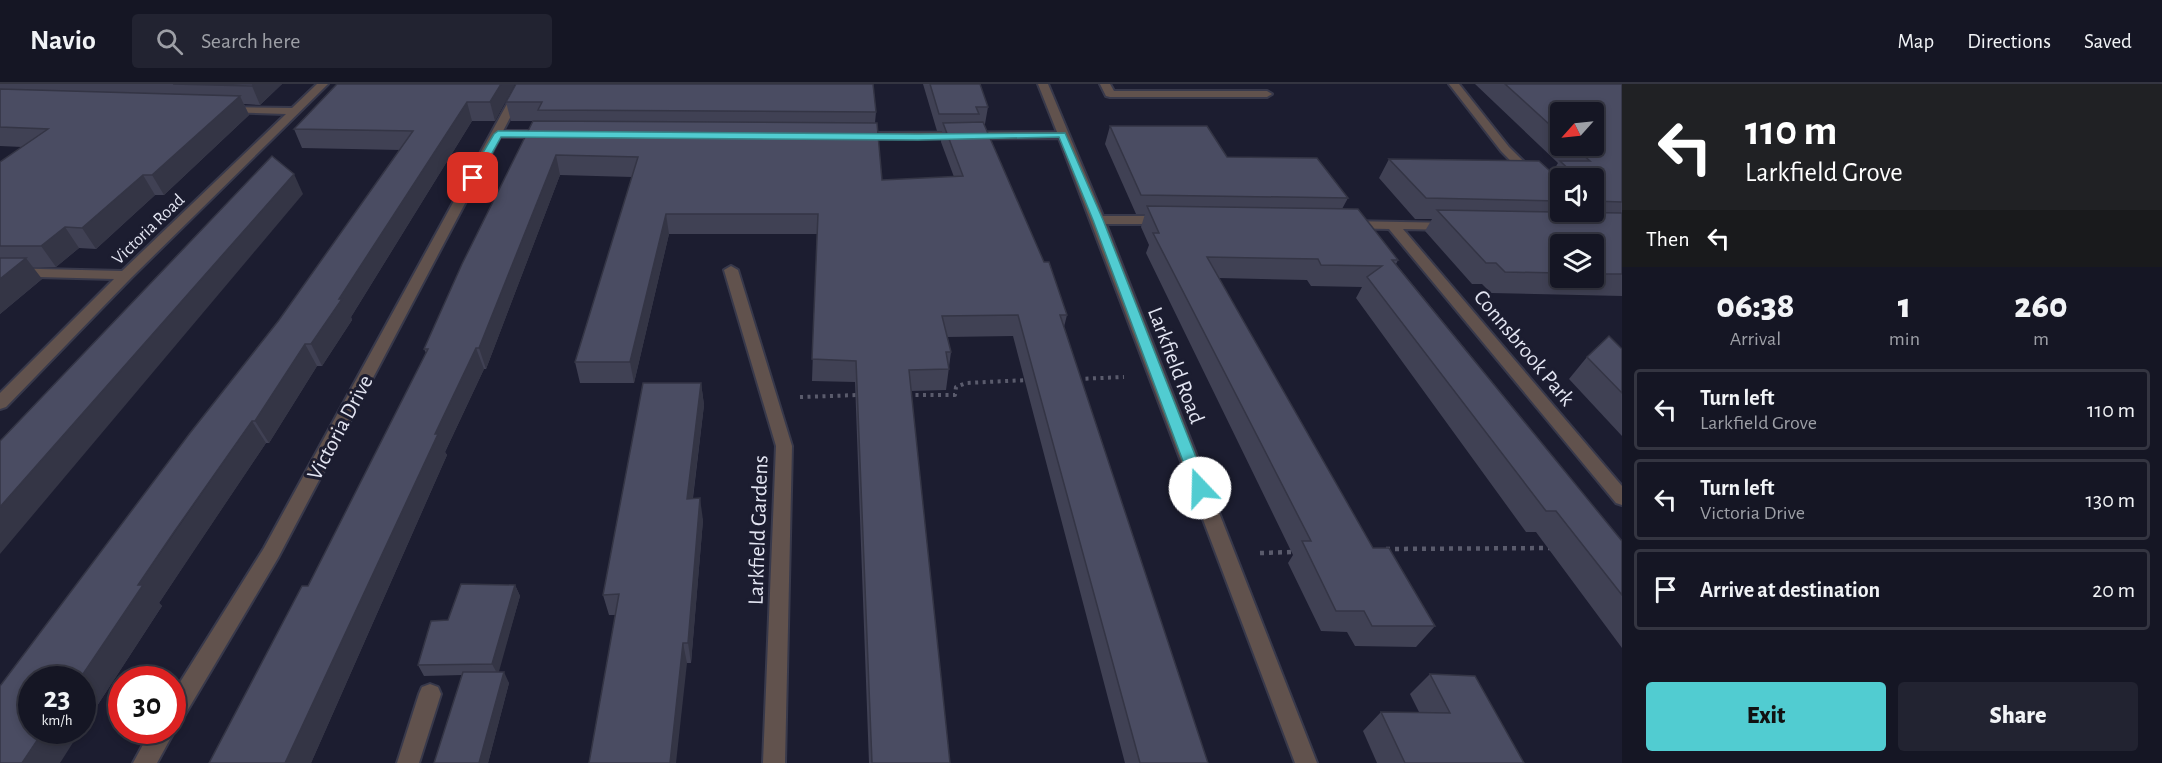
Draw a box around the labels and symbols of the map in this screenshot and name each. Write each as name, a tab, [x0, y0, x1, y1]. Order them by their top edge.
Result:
north arrow	[1550, 102, 1604, 156]
pin	[447, 152, 498, 203]
street label: Victoria Road	[109, 191, 188, 268]
street label: Connsbrook Park	[1470, 286, 1579, 410]
street label: Larkfield Road	[1144, 304, 1208, 427]
street label: Victoria Drive	[303, 371, 377, 484]
street label: Larkfield Gardens	[744, 455, 772, 605]
position arrow	[1168, 456, 1232, 520]
speed limit sign: 30	[108, 666, 186, 744]

